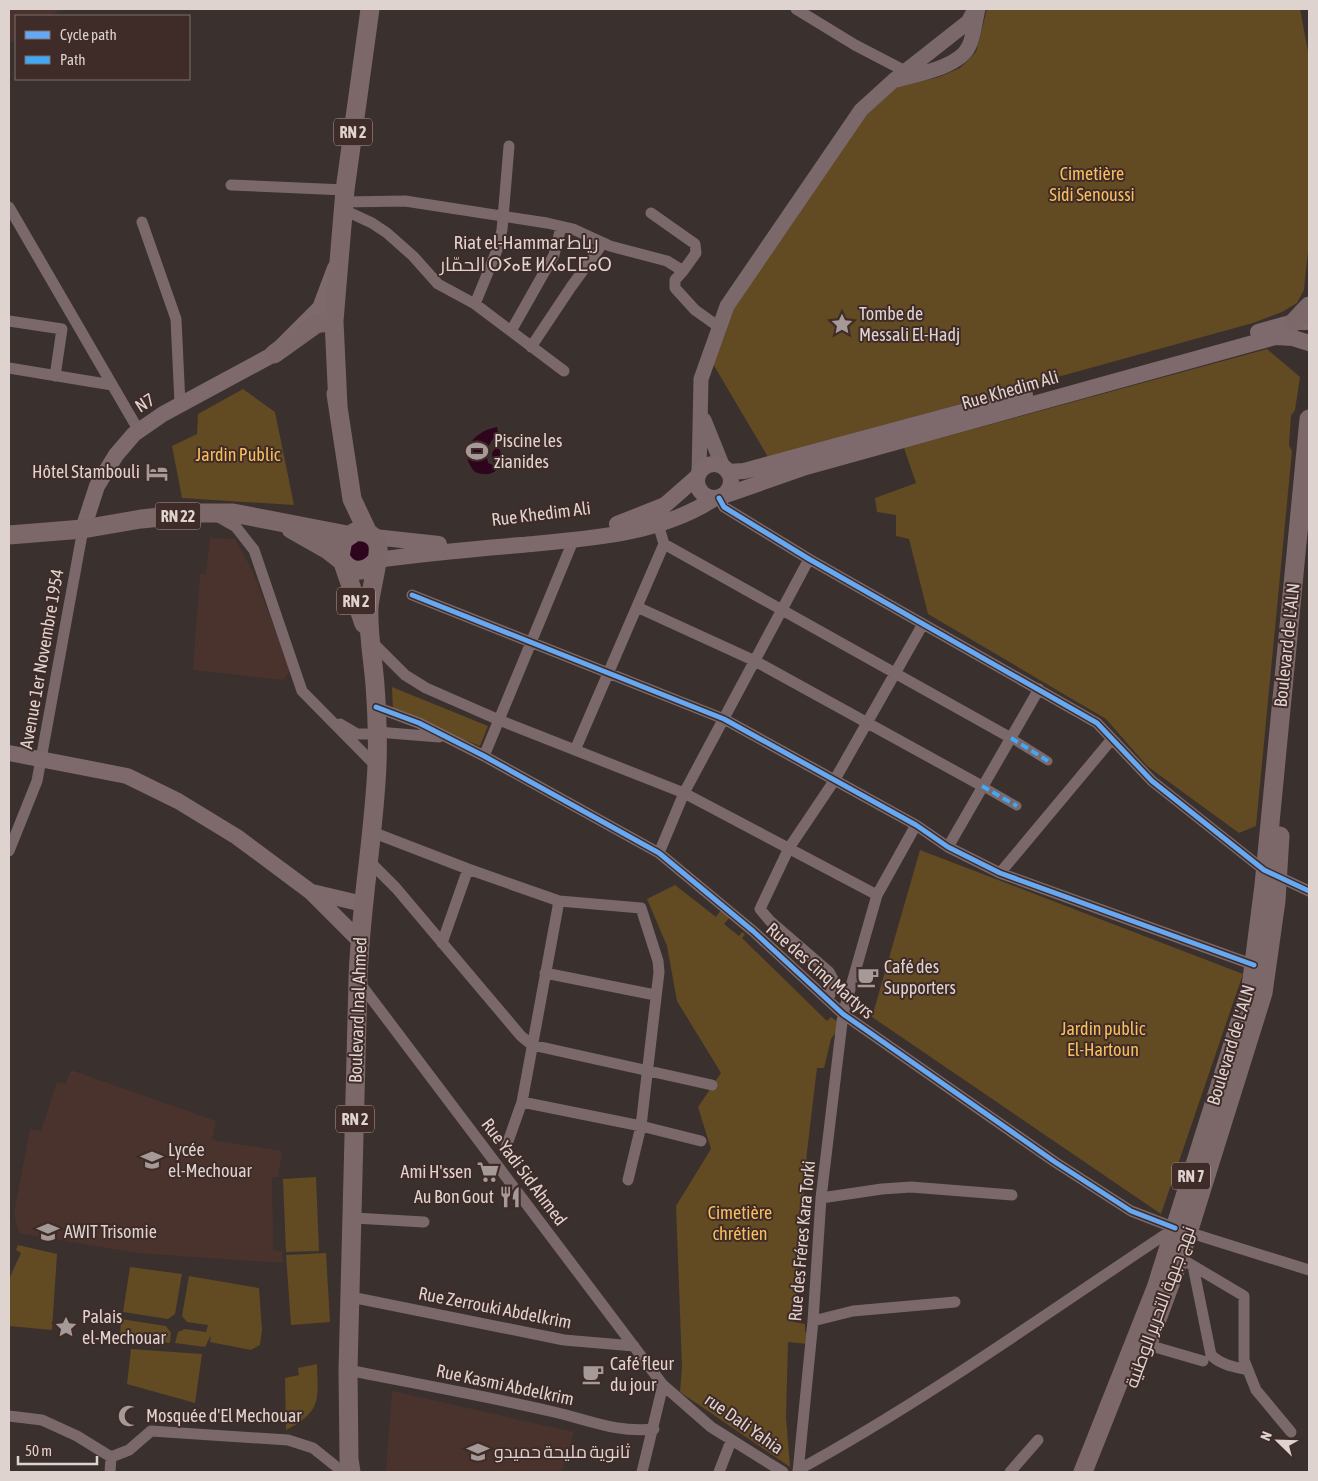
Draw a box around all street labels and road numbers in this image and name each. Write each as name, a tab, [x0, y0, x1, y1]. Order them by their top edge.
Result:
road number: RN 2	[334, 118, 372, 146]
street label: Rue Khedim Ali	[959, 366, 1061, 413]
street label: N7	[131, 389, 158, 417]
street label: Rue Khedim Ali	[490, 497, 592, 530]
road number: RN 22	[156, 502, 200, 530]
street label: Avenue 1er Novembre 1954	[15, 567, 68, 751]
street label: Boulevard de L'ALN	[1270, 582, 1303, 708]
road number: RN 2	[337, 588, 375, 614]
street label: Rue des Cinq Martyrs	[762, 918, 878, 1023]
street label: Boulevard Inal Ahmed	[344, 937, 371, 1083]
street label: Boulevard de L'ALN	[1202, 982, 1259, 1108]
road number: RN 2	[336, 1106, 374, 1132]
street label: Rue Yadi Sid Ahmed	[477, 1114, 571, 1229]
street label: Rue des Fréres Kara Torki	[784, 1160, 819, 1322]
road number: RN 7	[1172, 1162, 1210, 1190]
street label: نهج جبهة التحرير الوطنية	[1121, 1223, 1200, 1391]
street label: Rue Zerrouki Abdelkrim	[417, 1282, 573, 1333]
street label: Rue Kasmi Abdelkrim	[434, 1360, 576, 1409]
street label: rue Dali Yahia	[701, 1389, 788, 1458]

